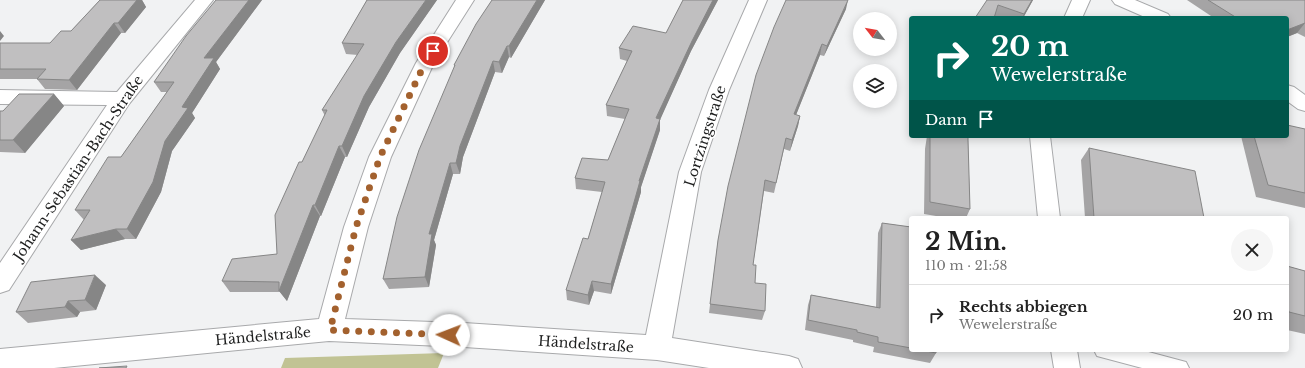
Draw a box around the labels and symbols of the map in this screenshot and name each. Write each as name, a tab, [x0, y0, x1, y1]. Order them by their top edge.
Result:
north arrow	[853, 12, 897, 56]
pin	[416, 34, 450, 68]
street label: Johann-Sebastian-Bach-Straße	[8, 72, 147, 266]
street label: Lortzingstraße	[680, 83, 730, 189]
position arrow	[428, 314, 470, 356]
street label: Händelstraße	[214, 323, 312, 349]
street label: Händelstraße	[537, 332, 635, 356]

